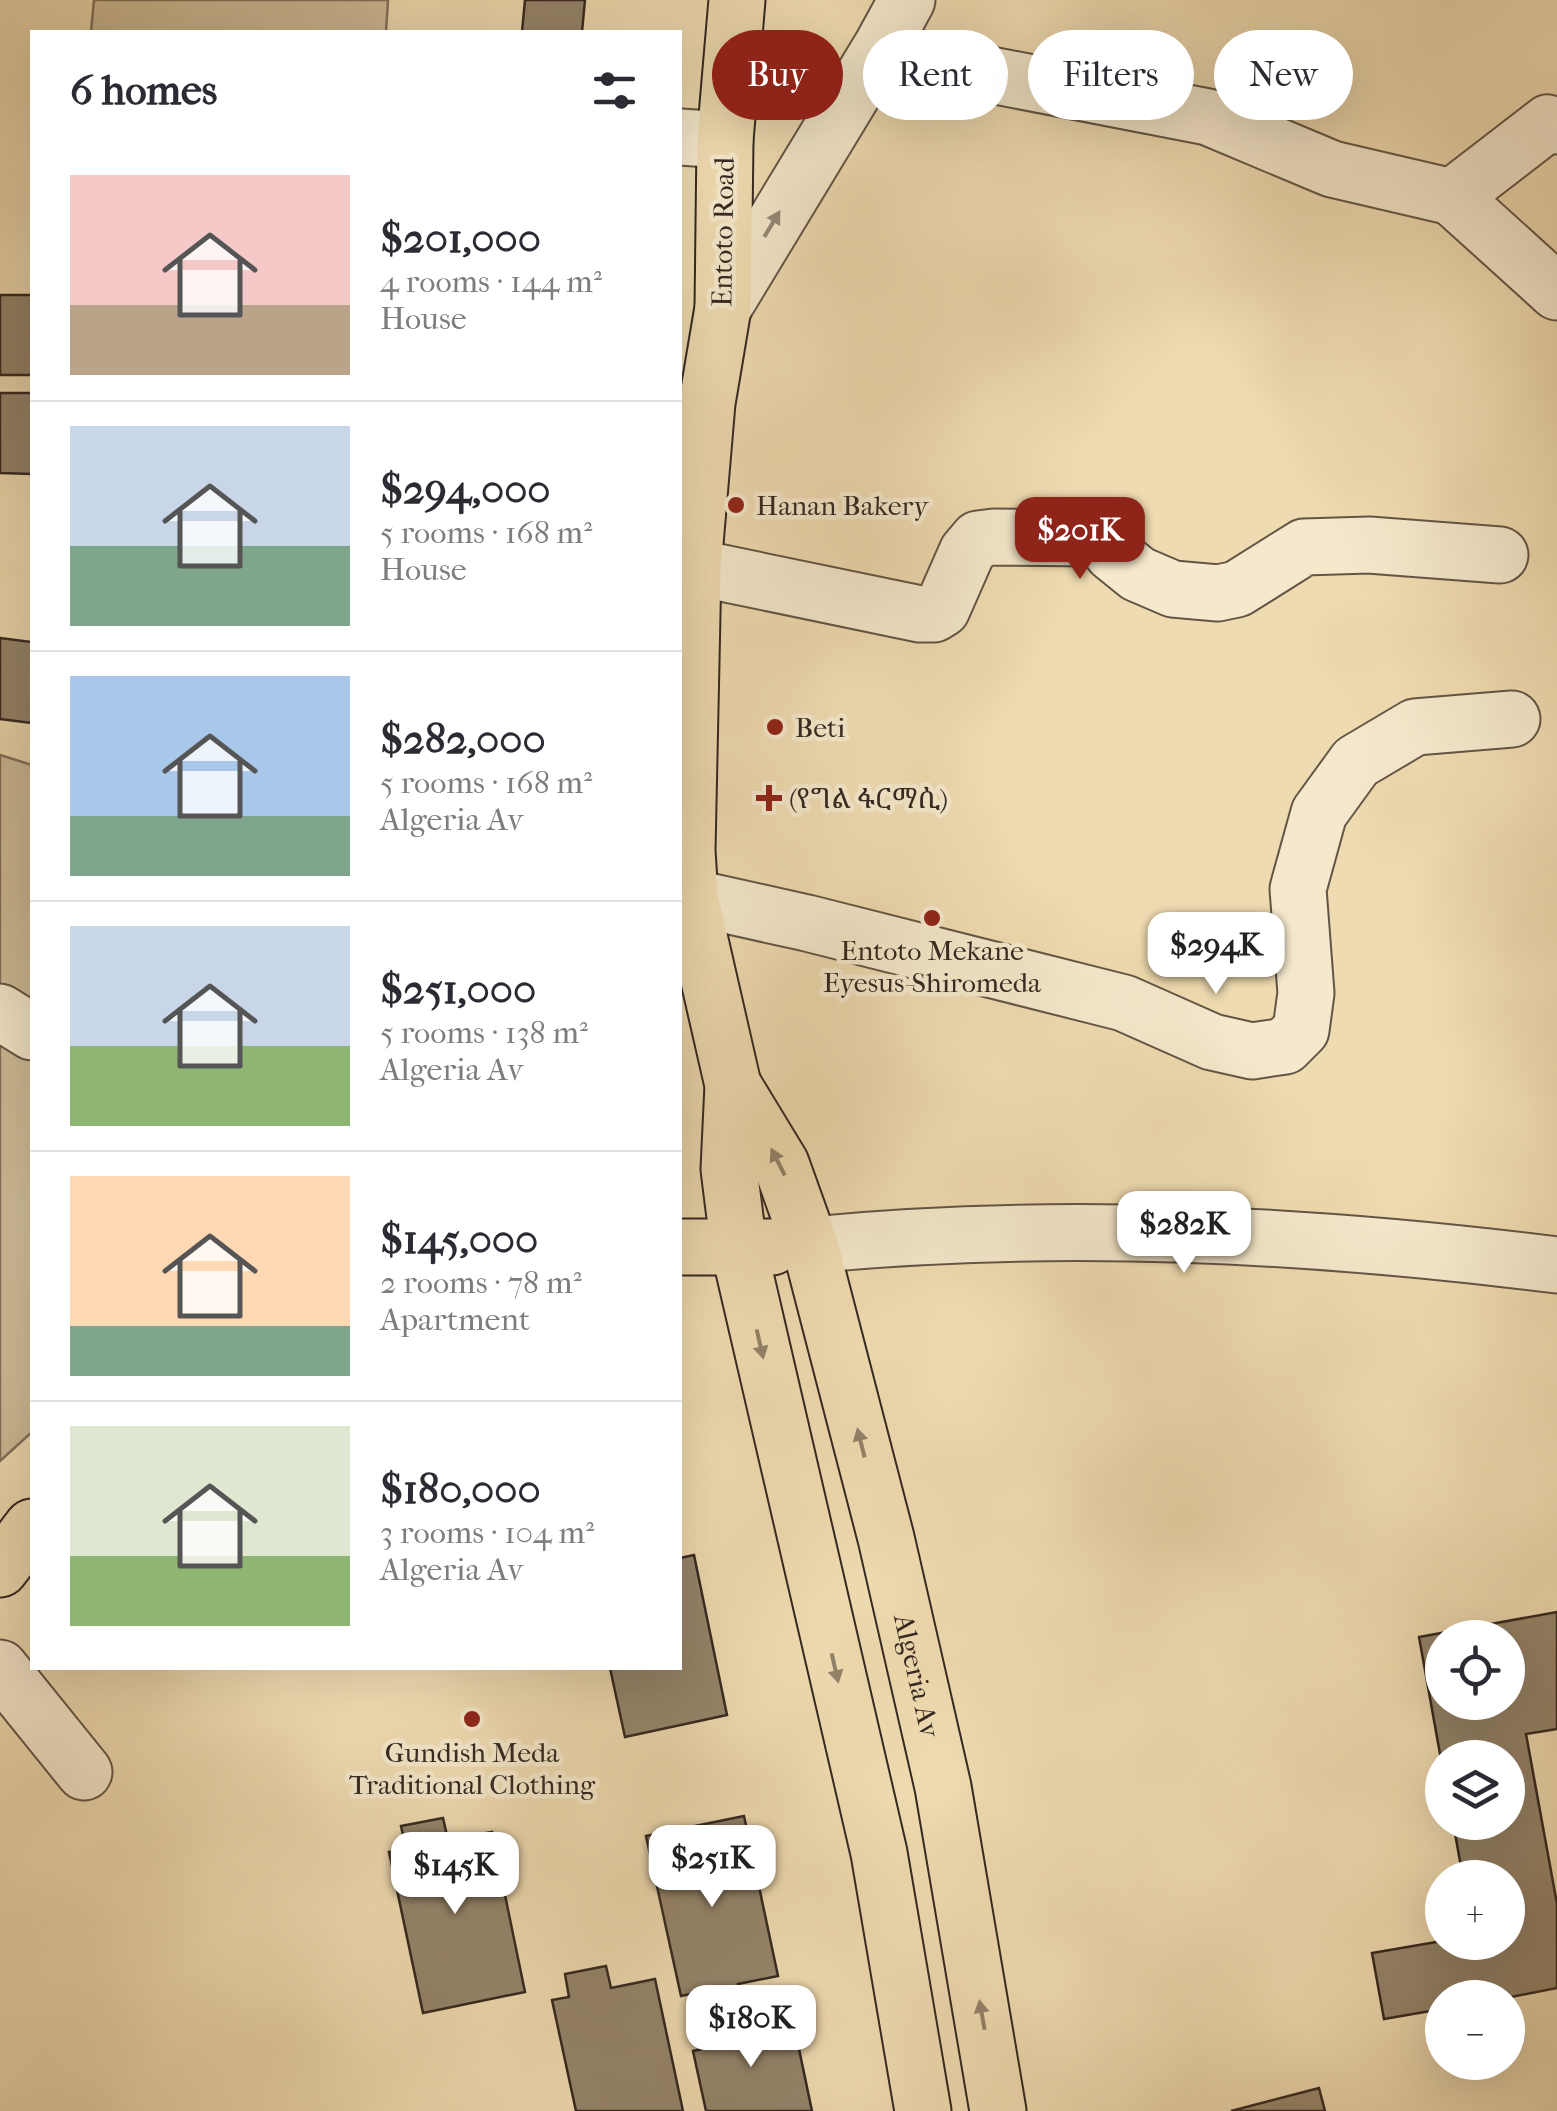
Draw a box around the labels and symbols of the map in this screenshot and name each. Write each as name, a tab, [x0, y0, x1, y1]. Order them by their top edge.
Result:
street label: Entoto Road	[705, 156, 741, 307]
one-way arrow	[763, 210, 780, 238]
place label: Hanan Bakery	[756, 489, 929, 522]
marker: Hanan Bakery	[725, 494, 747, 516]
pin: $201K	[1010, 497, 1150, 582]
place label: Beti	[795, 711, 845, 744]
marker: Beti	[764, 716, 786, 738]
place label: (የግል ፋርማሲ)	[789, 782, 948, 815]
marker: (የግል ፋርማሲ)	[758, 787, 780, 809]
marker: Entoto Mekane Eyesus-Shiromeda	[921, 907, 943, 929]
pin: $294K	[1146, 912, 1286, 997]
place label: Entoto Mekane Eyesus-Shiromeda	[823, 934, 1042, 999]
one-way arrow	[770, 1147, 787, 1176]
pin: $282K	[1114, 1191, 1254, 1276]
one-way arrow	[753, 1329, 768, 1360]
one-way arrow	[853, 1427, 869, 1458]
street label: Algeria Av	[887, 1610, 948, 1741]
one-way arrow	[828, 1653, 843, 1684]
marker: Gundish Meda Traditional Clothing	[461, 1708, 483, 1730]
place label: Gundish Meda Traditional Clothing	[349, 1736, 596, 1801]
pin: $251K	[642, 1825, 782, 1910]
pin: $145K	[385, 1832, 525, 1917]
pin: $180K	[681, 1985, 821, 2070]
one-way arrow	[974, 1999, 989, 2030]

